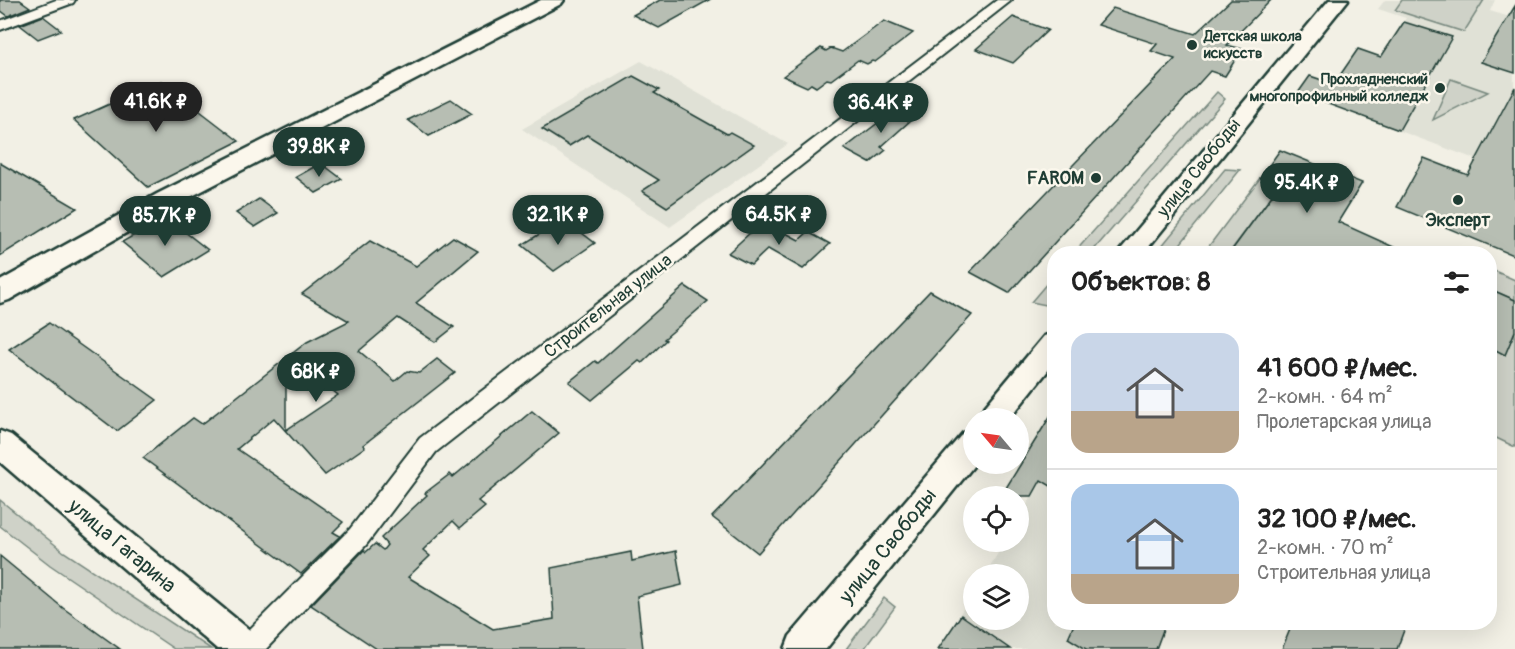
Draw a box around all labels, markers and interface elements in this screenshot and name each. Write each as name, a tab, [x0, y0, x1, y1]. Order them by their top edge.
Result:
place label: Детская школа искусств	[1203, 27, 1302, 63]
marker: Детская школа искусств	[1185, 38, 1199, 52]
place label: Прохладненский многопрофильный колледж	[1249, 70, 1428, 106]
marker: Прохладненский многопрофильный колледж	[1433, 81, 1447, 95]
pin: 41.6K ₽	[101, 82, 211, 133]
pin: 36.4K ₽	[826, 83, 936, 134]
text: 41.6K ₽	[124, 89, 188, 114]
text: 36.4K ₽	[847, 90, 915, 115]
street label: улица Свободы	[1151, 114, 1246, 223]
pin: 39.8K ₽	[264, 127, 374, 178]
text: 39.8K ₽	[287, 134, 351, 159]
pin: 95.4K ₽	[1252, 163, 1362, 214]
place label: FAROM	[1027, 167, 1084, 190]
text: 95.4K ₽	[1274, 170, 1340, 195]
marker: FAROM	[1089, 171, 1103, 185]
marker: Эксперт	[1451, 193, 1465, 207]
pin: 32.1K ₽	[503, 195, 613, 246]
pin: 64.5K ₽	[724, 195, 834, 246]
pin: 85.7K ₽	[110, 196, 220, 247]
text: 32.1K ₽	[527, 202, 589, 227]
text: 64.5K ₽	[746, 202, 812, 227]
text: 85.7K ₽	[133, 203, 197, 228]
place label: Эксперт	[1426, 209, 1491, 232]
street label: Строительная улица	[539, 249, 677, 363]
text: Объектов: 8	[1071, 266, 1210, 298]
icon: filters	[1440, 266, 1473, 299]
pin: 68K ₽	[274, 352, 358, 403]
text: 41 600 ₽/мес.	[1257, 352, 1418, 384]
icon: home	[1119, 357, 1191, 429]
text: 68K ₽	[291, 359, 341, 384]
text: 2-комн. · 64 m²	[1257, 384, 1393, 409]
north arrow	[963, 408, 1029, 474]
map controls	[963, 408, 1029, 630]
text: Пролетарская улица	[1257, 409, 1432, 434]
street label: улица Свободы	[833, 483, 943, 610]
button: locate	[963, 486, 1029, 552]
street label: улица Гагарина	[62, 492, 182, 599]
text: 32 100 ₽/мес.	[1257, 503, 1417, 535]
icon: home	[1119, 508, 1191, 580]
text: 2-комн. · 70 m²	[1257, 535, 1394, 560]
text: Строительная улица	[1257, 560, 1431, 585]
button: layers	[963, 564, 1029, 630]

